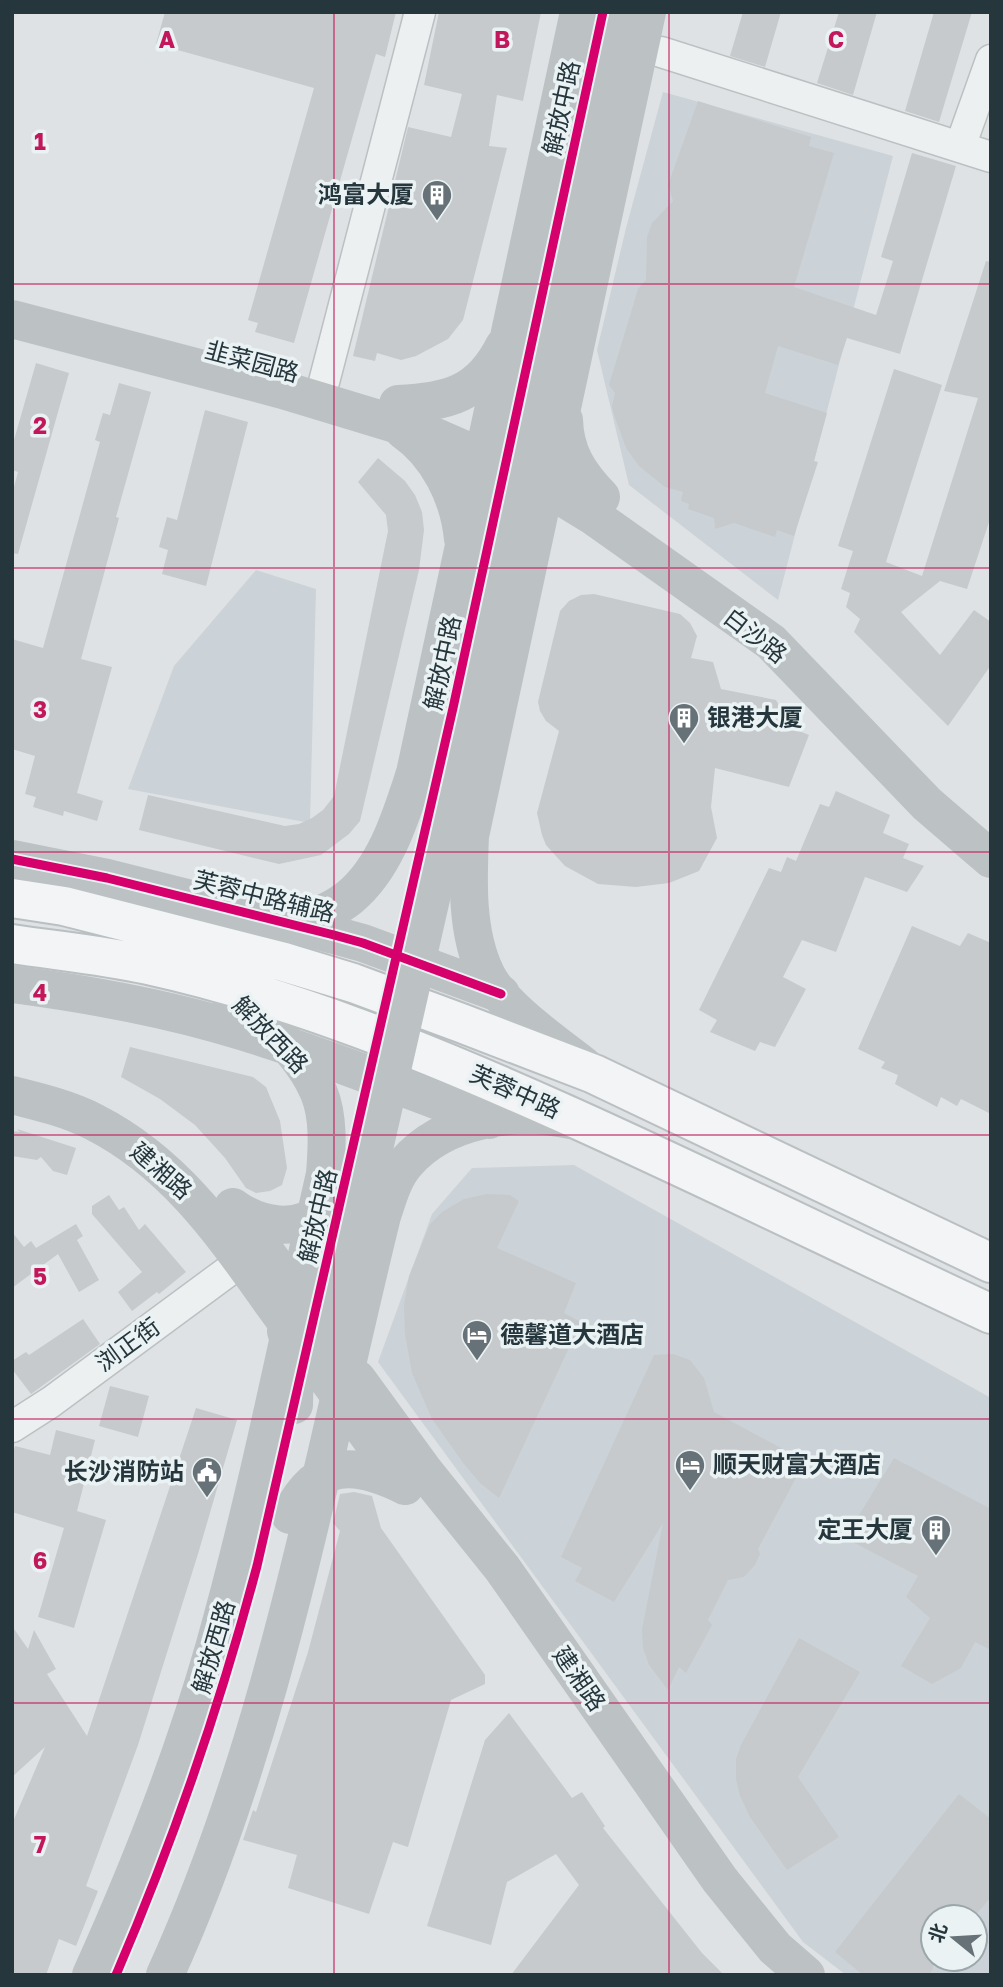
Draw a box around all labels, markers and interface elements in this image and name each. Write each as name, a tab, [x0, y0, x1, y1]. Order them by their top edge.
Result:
text: A	[159, 25, 176, 53]
text: B	[494, 25, 510, 53]
text: C	[828, 25, 844, 53]
street label: 解放中路	[536, 58, 585, 158]
text: 1	[34, 127, 46, 155]
building icon: 鸿富大厦	[420, 178, 454, 222]
place label: 鸿富大厦	[318, 179, 414, 208]
street label: 韭菜园路	[202, 334, 303, 387]
text: 2	[33, 411, 47, 439]
street label: 白沙路	[719, 601, 793, 668]
street label: 解放中路	[417, 613, 466, 713]
text: 3	[33, 695, 47, 723]
building icon: 银港大厦	[667, 701, 701, 745]
place label: 银港大厦	[707, 702, 803, 731]
street label: 芙蓉中路辅路	[191, 864, 338, 927]
text: 4	[33, 978, 47, 1006]
street label: 解放西路	[227, 989, 315, 1079]
street label: 芙蓉中路	[466, 1058, 565, 1123]
street label: 建湘路	[125, 1135, 199, 1204]
street label: 解放中路	[292, 1166, 341, 1266]
text: 5	[33, 1262, 47, 1290]
street label: 浏正街	[89, 1311, 165, 1377]
hotel icon: 德馨道大酒店	[460, 1318, 494, 1362]
place label: 德馨道大酒店	[500, 1319, 644, 1348]
hotel icon: 顺天财富大酒店	[673, 1448, 707, 1492]
place label: 顺天财富大酒店	[713, 1449, 881, 1478]
public building icon: 长沙消防站	[190, 1455, 224, 1499]
place label: 长沙消防站	[64, 1456, 184, 1485]
building icon: 定王大厦	[919, 1513, 953, 1557]
place label: 定王大厦	[817, 1514, 913, 1543]
text: 6	[33, 1546, 47, 1574]
street label: 解放西路	[185, 1596, 240, 1697]
street label: 建湘路	[548, 1640, 613, 1716]
text: 7	[34, 1830, 46, 1858]
north arrow	[919, 1903, 989, 1973]
text: 北	[923, 1920, 951, 1945]

